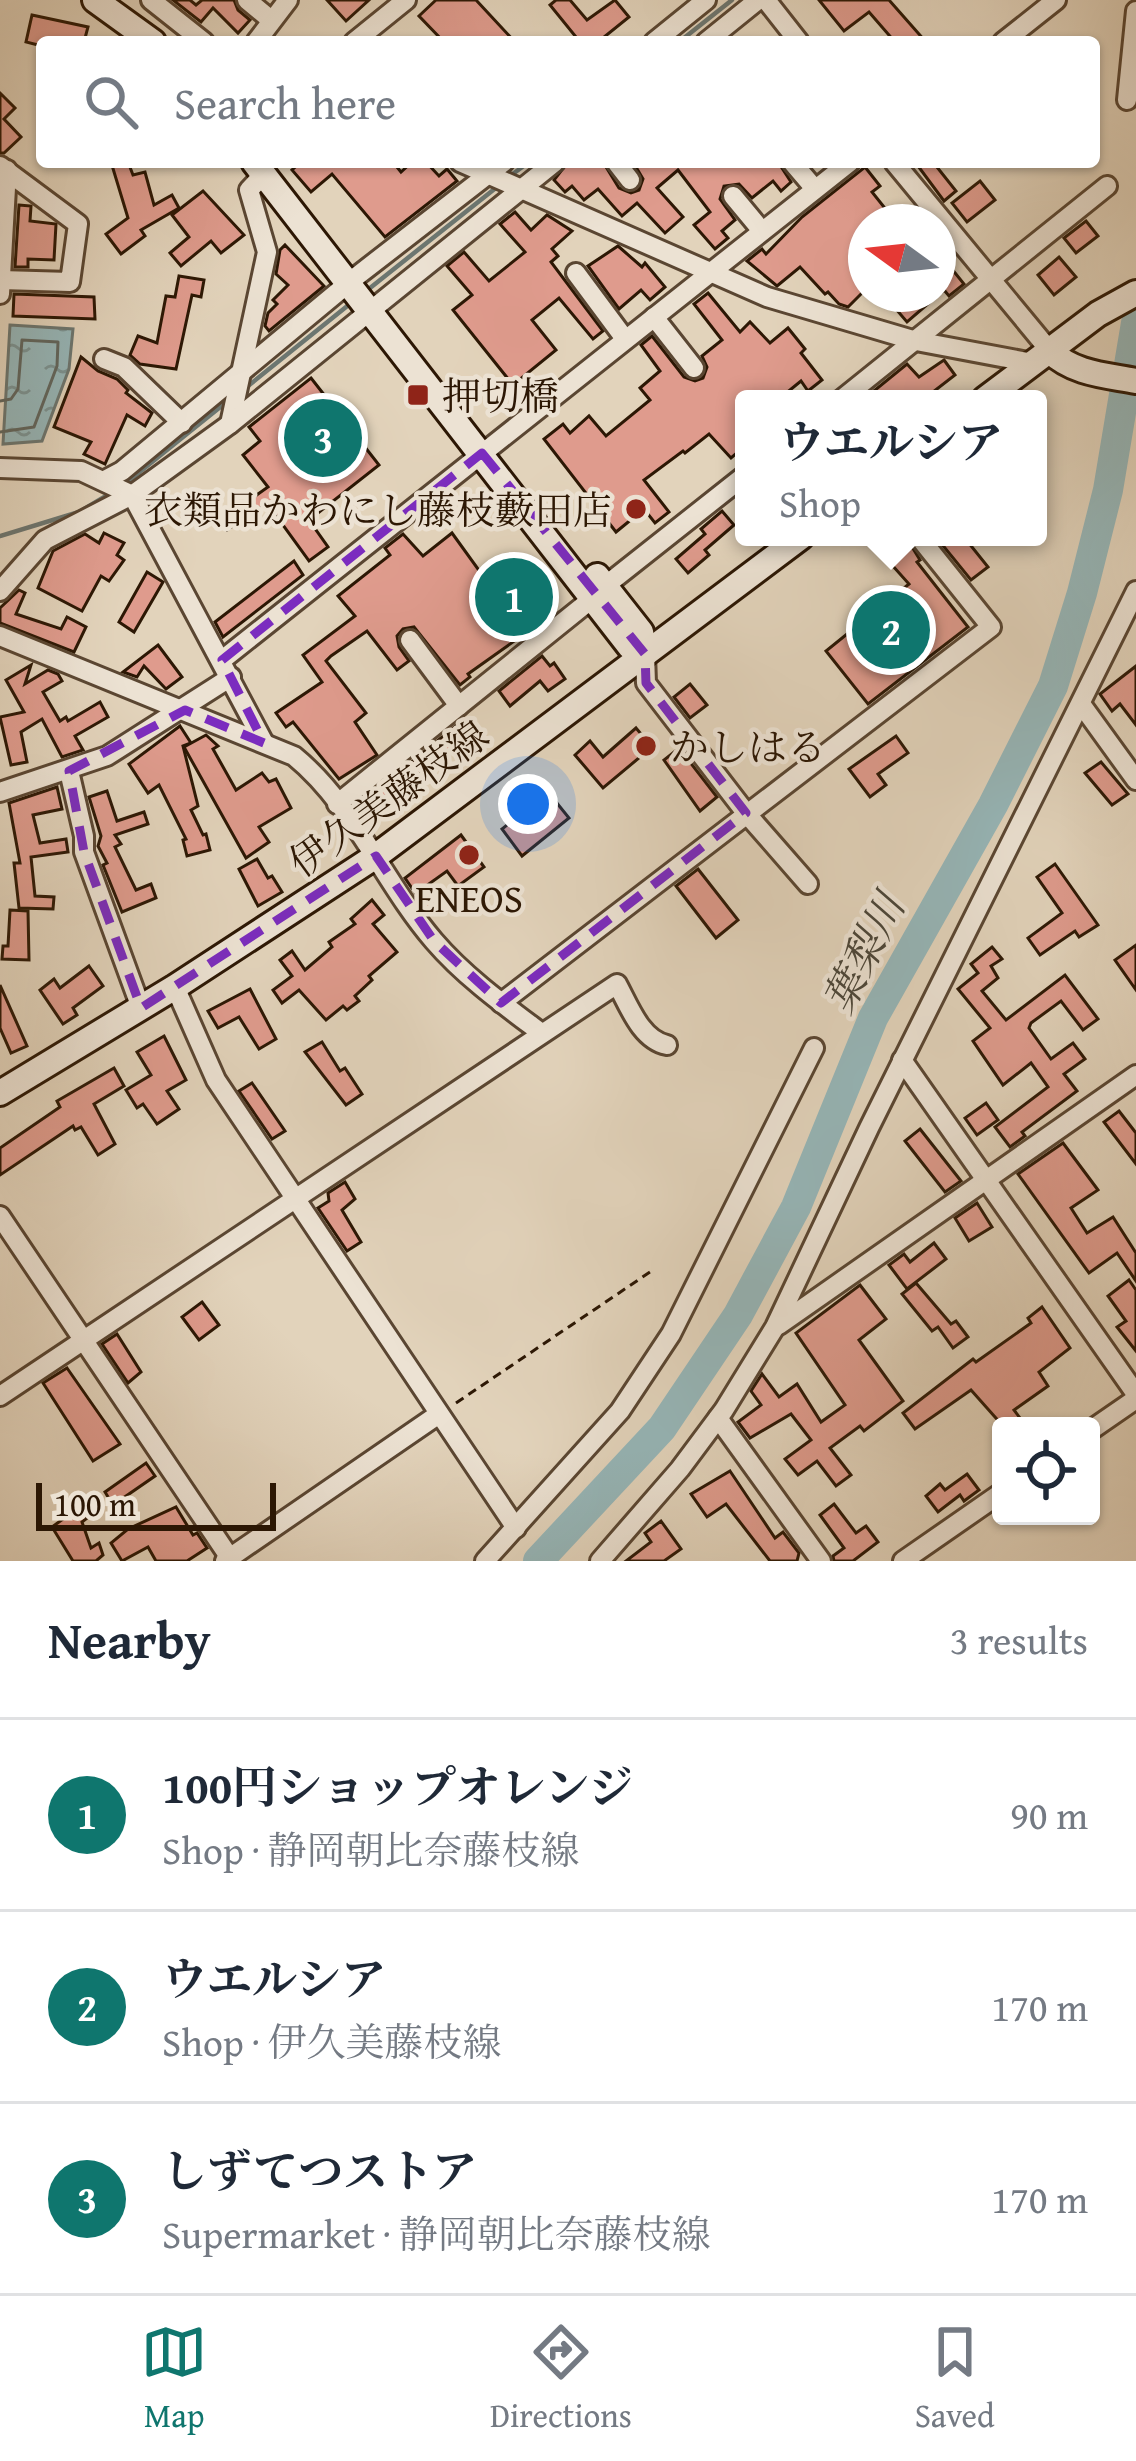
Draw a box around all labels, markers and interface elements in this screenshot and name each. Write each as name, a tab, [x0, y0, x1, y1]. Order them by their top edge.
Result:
search box	[36, 36, 1100, 168]
icon: search	[78, 69, 144, 135]
text: Search here	[174, 70, 396, 135]
north arrow	[848, 204, 956, 312]
place label: 押切橋	[442, 367, 559, 424]
marker: 押切橋	[405, 382, 431, 408]
popup	[735, 390, 1047, 546]
pin: 3	[284, 393, 362, 483]
text: ウエルシア	[779, 409, 1003, 474]
text: Shop	[779, 474, 861, 531]
place label: 衣類品かわにし藤枝藪田店	[144, 481, 612, 538]
marker: 衣類品かわにし藤枝藪田店	[623, 496, 649, 522]
pin: 1	[475, 552, 553, 642]
pin: 2	[852, 585, 930, 675]
street label: 伊久美藤枝線	[277, 706, 499, 890]
place label: かしはる	[670, 718, 826, 775]
marker: かしはる	[633, 733, 659, 759]
your location	[498, 774, 558, 834]
marker: ENEOS	[456, 842, 482, 868]
place label: ENEOS	[415, 869, 523, 926]
water label: 葉梨川	[807, 879, 921, 1023]
map controls	[992, 1417, 1100, 1525]
button: locate	[992, 1417, 1100, 1525]
scale bar	[36, 1477, 276, 1530]
text: 100 m	[54, 1480, 136, 1528]
text: Nearby	[48, 1602, 211, 1677]
text: 3 results	[950, 1611, 1088, 1668]
text: 100円ショップオレンジ	[162, 1754, 633, 1819]
text: 1	[77, 1786, 97, 1843]
text: 90 m	[1010, 1786, 1088, 1843]
text: Shop · 静岡朝比奈藤枝線	[162, 1821, 580, 1878]
text: ウエルシア	[162, 1946, 386, 2011]
text: 2	[77, 1978, 97, 2035]
text: 170 m	[991, 1978, 1088, 2035]
text: Shop · 伊久美藤枝線	[162, 2013, 502, 2070]
text: しずてつストア	[162, 2138, 477, 2203]
text: 3	[77, 2170, 97, 2227]
text: 170 m	[991, 2170, 1088, 2227]
text: Supermarket · 静岡朝比奈藤枝線	[162, 2205, 711, 2262]
tab: Map	[141, 2319, 207, 2439]
tab: Directions	[490, 2319, 632, 2439]
tab: Saved	[915, 2319, 995, 2439]

